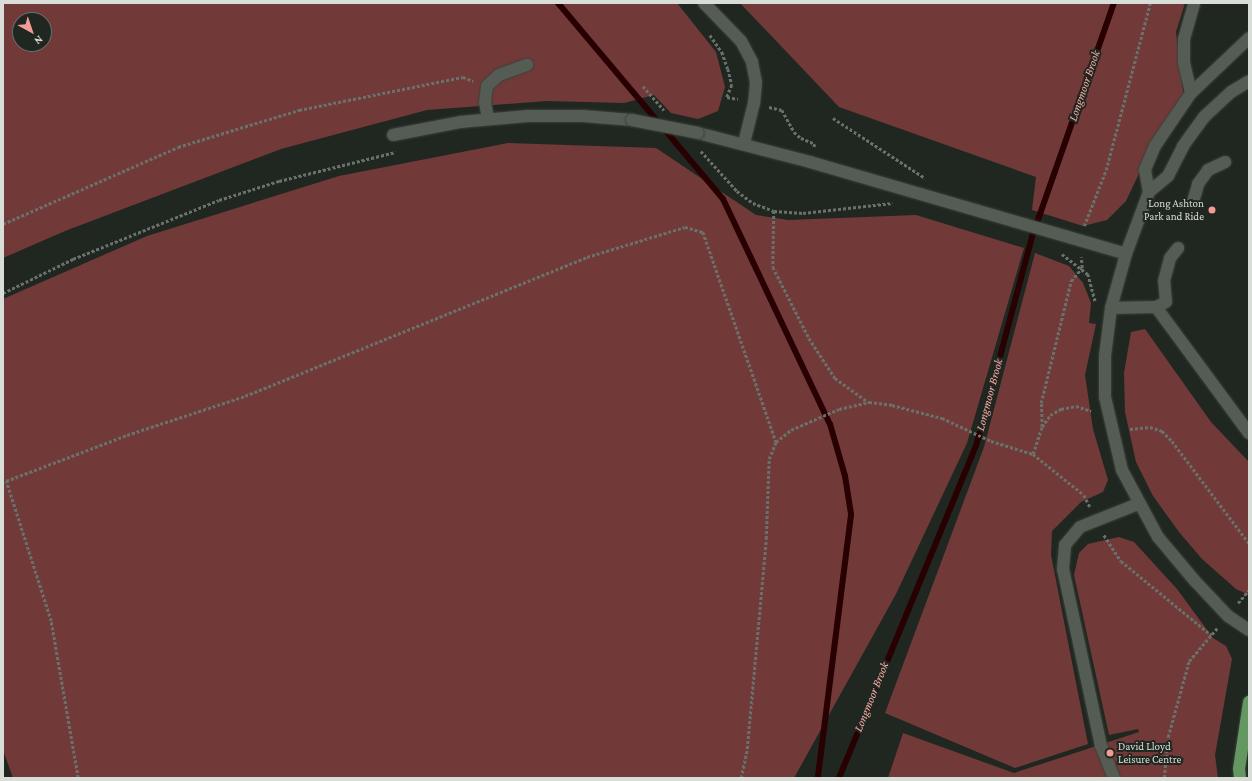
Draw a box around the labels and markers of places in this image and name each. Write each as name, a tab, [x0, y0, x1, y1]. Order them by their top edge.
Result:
place label: Long Ashton Park and Ride	[1144, 197, 1204, 223]
marker: Long Ashton Park and Ride	[1207, 205, 1217, 215]
place label: David Lloyd Leisure Centre	[1118, 740, 1181, 766]
marker: David Lloyd Leisure Centre	[1105, 748, 1115, 758]

